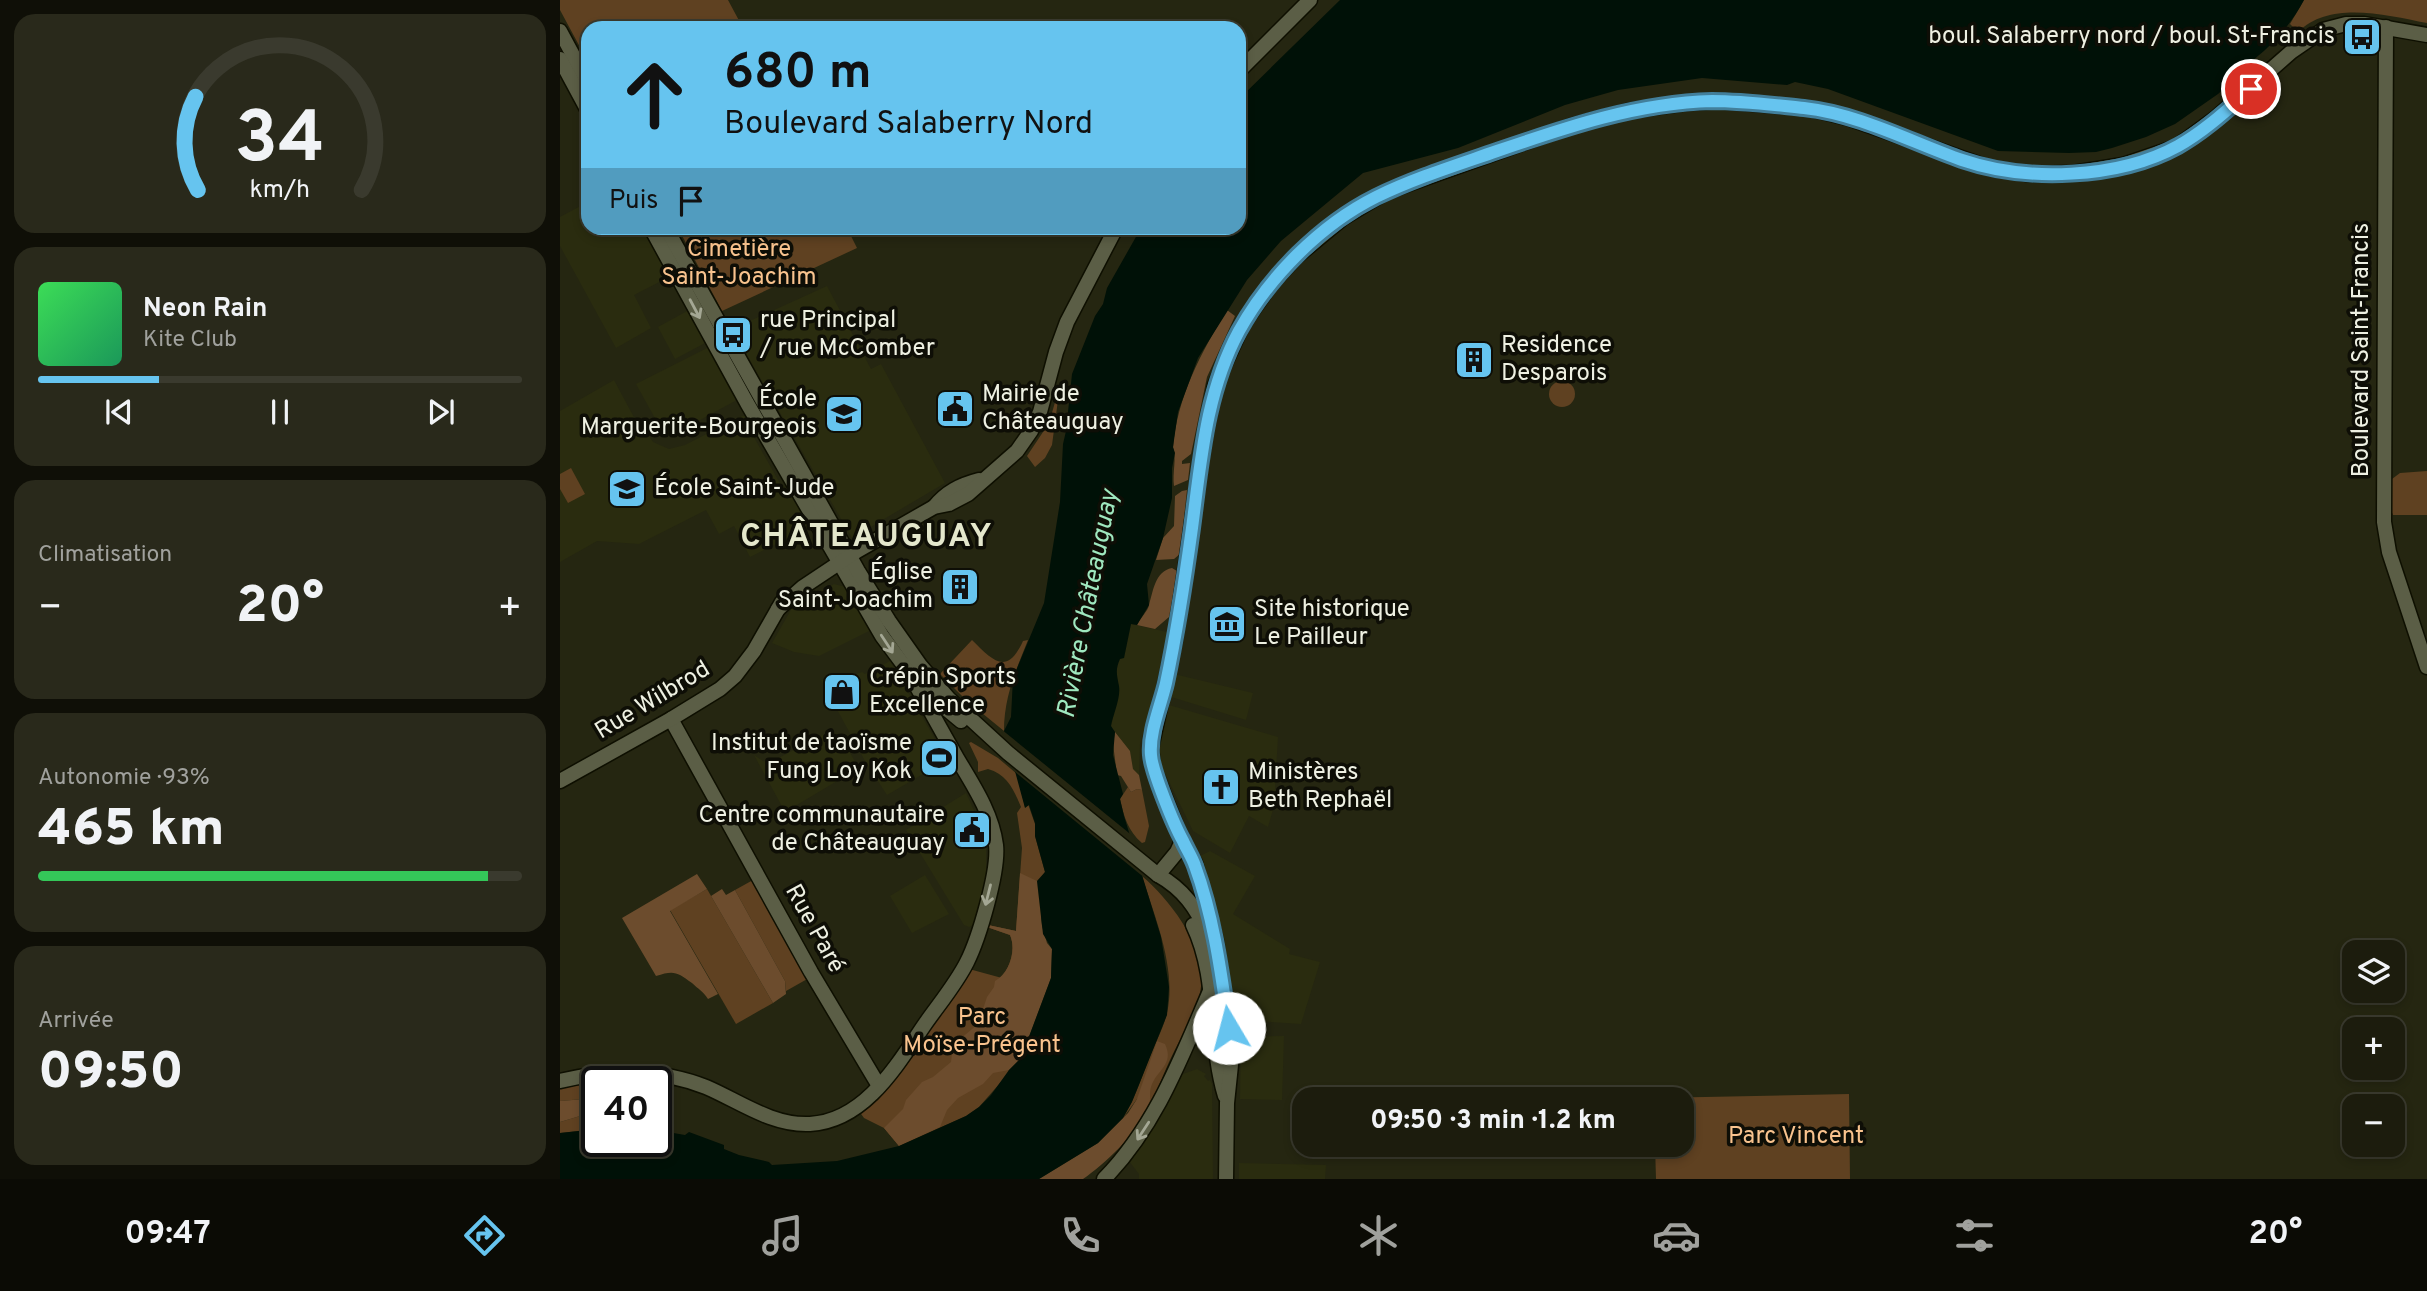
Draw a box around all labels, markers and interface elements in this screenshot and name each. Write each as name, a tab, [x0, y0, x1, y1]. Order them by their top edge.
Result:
bus stop icon: boul. Salaberry nord / boul. St-Francis	[2341, 16, 2383, 58]
place label: boul. Salaberry nord / boul. St-Francis	[1928, 22, 2335, 52]
text: 680 m	[724, 44, 872, 106]
icon: ahead	[609, 49, 700, 140]
pin	[2221, 59, 2281, 119]
icon: arrive	[2232, 70, 2270, 108]
text: 34	[235, 96, 325, 188]
text: Boulevard Salaberry Nord	[724, 105, 1093, 145]
text: km/h	[250, 174, 310, 206]
icon: arrive	[672, 182, 710, 220]
text: Puis	[609, 185, 658, 218]
street label: Boulevard Saint-Francis	[2347, 223, 2377, 477]
park label: Cimetière Saint-Joachim	[661, 235, 817, 293]
text: Neon Rain	[143, 293, 268, 326]
one-way arrow	[689, 298, 703, 319]
place label: rue Principal / rue McComber	[759, 306, 935, 364]
bus stop icon: rue Principal / rue McComber	[712, 314, 754, 356]
text: Kite Club	[143, 326, 237, 355]
place label: Residence Desparois	[1501, 331, 1612, 389]
building icon: Residence Desparois	[1453, 339, 1495, 381]
place label: Mairie de Châteauguay	[982, 380, 1124, 438]
place label: École Marguerite-Bourgeois	[581, 383, 817, 443]
public building icon: Mairie de Châteauguay	[934, 388, 976, 430]
icon: previous	[100, 393, 138, 431]
icon: pause	[261, 393, 299, 431]
icon: next	[422, 393, 460, 431]
school or university icon: École Marguerite-Bourgeois	[823, 393, 865, 435]
school or university icon: École Saint-Jude	[606, 468, 648, 510]
place label: École Saint-Jude	[654, 472, 834, 504]
water label: Rivière Châteauguay	[1051, 485, 1128, 721]
district label: CHÂTEAUGUAY	[740, 516, 994, 558]
text: Climatisation	[38, 541, 172, 570]
place label: Église Saint-Joachim	[778, 556, 933, 616]
building icon: Église Saint-Joachim	[939, 566, 981, 608]
text: 20°	[236, 575, 324, 641]
text: −	[38, 585, 63, 634]
text: +	[497, 585, 522, 634]
place label: Site historique Le Pailleur	[1254, 595, 1410, 653]
museum icon: Site historique Le Pailleur	[1206, 603, 1248, 645]
one-way arrow	[880, 634, 894, 653]
street label: Rue Wilbrod	[590, 655, 716, 747]
place label: Crépin Sports Excellence	[869, 663, 1016, 721]
shop icon: Crépin Sports Excellence	[821, 671, 863, 713]
place label: Institut de taoïsme Fung Loy Kok	[711, 729, 912, 787]
sports icon: Institut de taoïsme Fung Loy Kok	[918, 737, 960, 779]
place label: Ministères Beth Rephaël	[1248, 758, 1392, 816]
text: Autonomie · 93%	[38, 764, 210, 793]
church icon: Ministères Beth Rephaël	[1200, 766, 1242, 808]
text: 465 km	[38, 798, 225, 864]
place label: Centre communautaire de Châteauguay	[699, 801, 945, 859]
public building icon: Centre communautaire de Châteauguay	[951, 809, 993, 851]
street label: Rue Paré	[777, 879, 851, 979]
one-way arrow	[981, 883, 994, 906]
map controls	[2342, 940, 2405, 1157]
button: layers	[2342, 940, 2405, 1003]
position arrow	[1192, 991, 1266, 1065]
park label: Parc Moïse-Prégent	[903, 1003, 1061, 1061]
text: Arrivée	[38, 1007, 114, 1036]
button: +	[2342, 1017, 2405, 1080]
text: 09:50	[38, 1041, 184, 1107]
speed limit sign: 40	[581, 1066, 672, 1157]
button: −	[2342, 1094, 2405, 1157]
text: 09:50 · 3 min · 1.2 km	[1370, 1105, 1616, 1138]
one-way arrow	[1135, 1121, 1149, 1141]
park label: Parc Vincent	[1728, 1122, 1864, 1152]
icon: directions	[460, 1211, 509, 1260]
icon: music	[758, 1211, 807, 1260]
icon: phone	[1056, 1211, 1105, 1260]
icon: climate	[1354, 1211, 1403, 1260]
icon: car	[1652, 1211, 1701, 1260]
icon: filters	[1950, 1211, 1999, 1260]
text: 09:47	[125, 1215, 211, 1255]
text: 20°	[2248, 1215, 2302, 1255]

